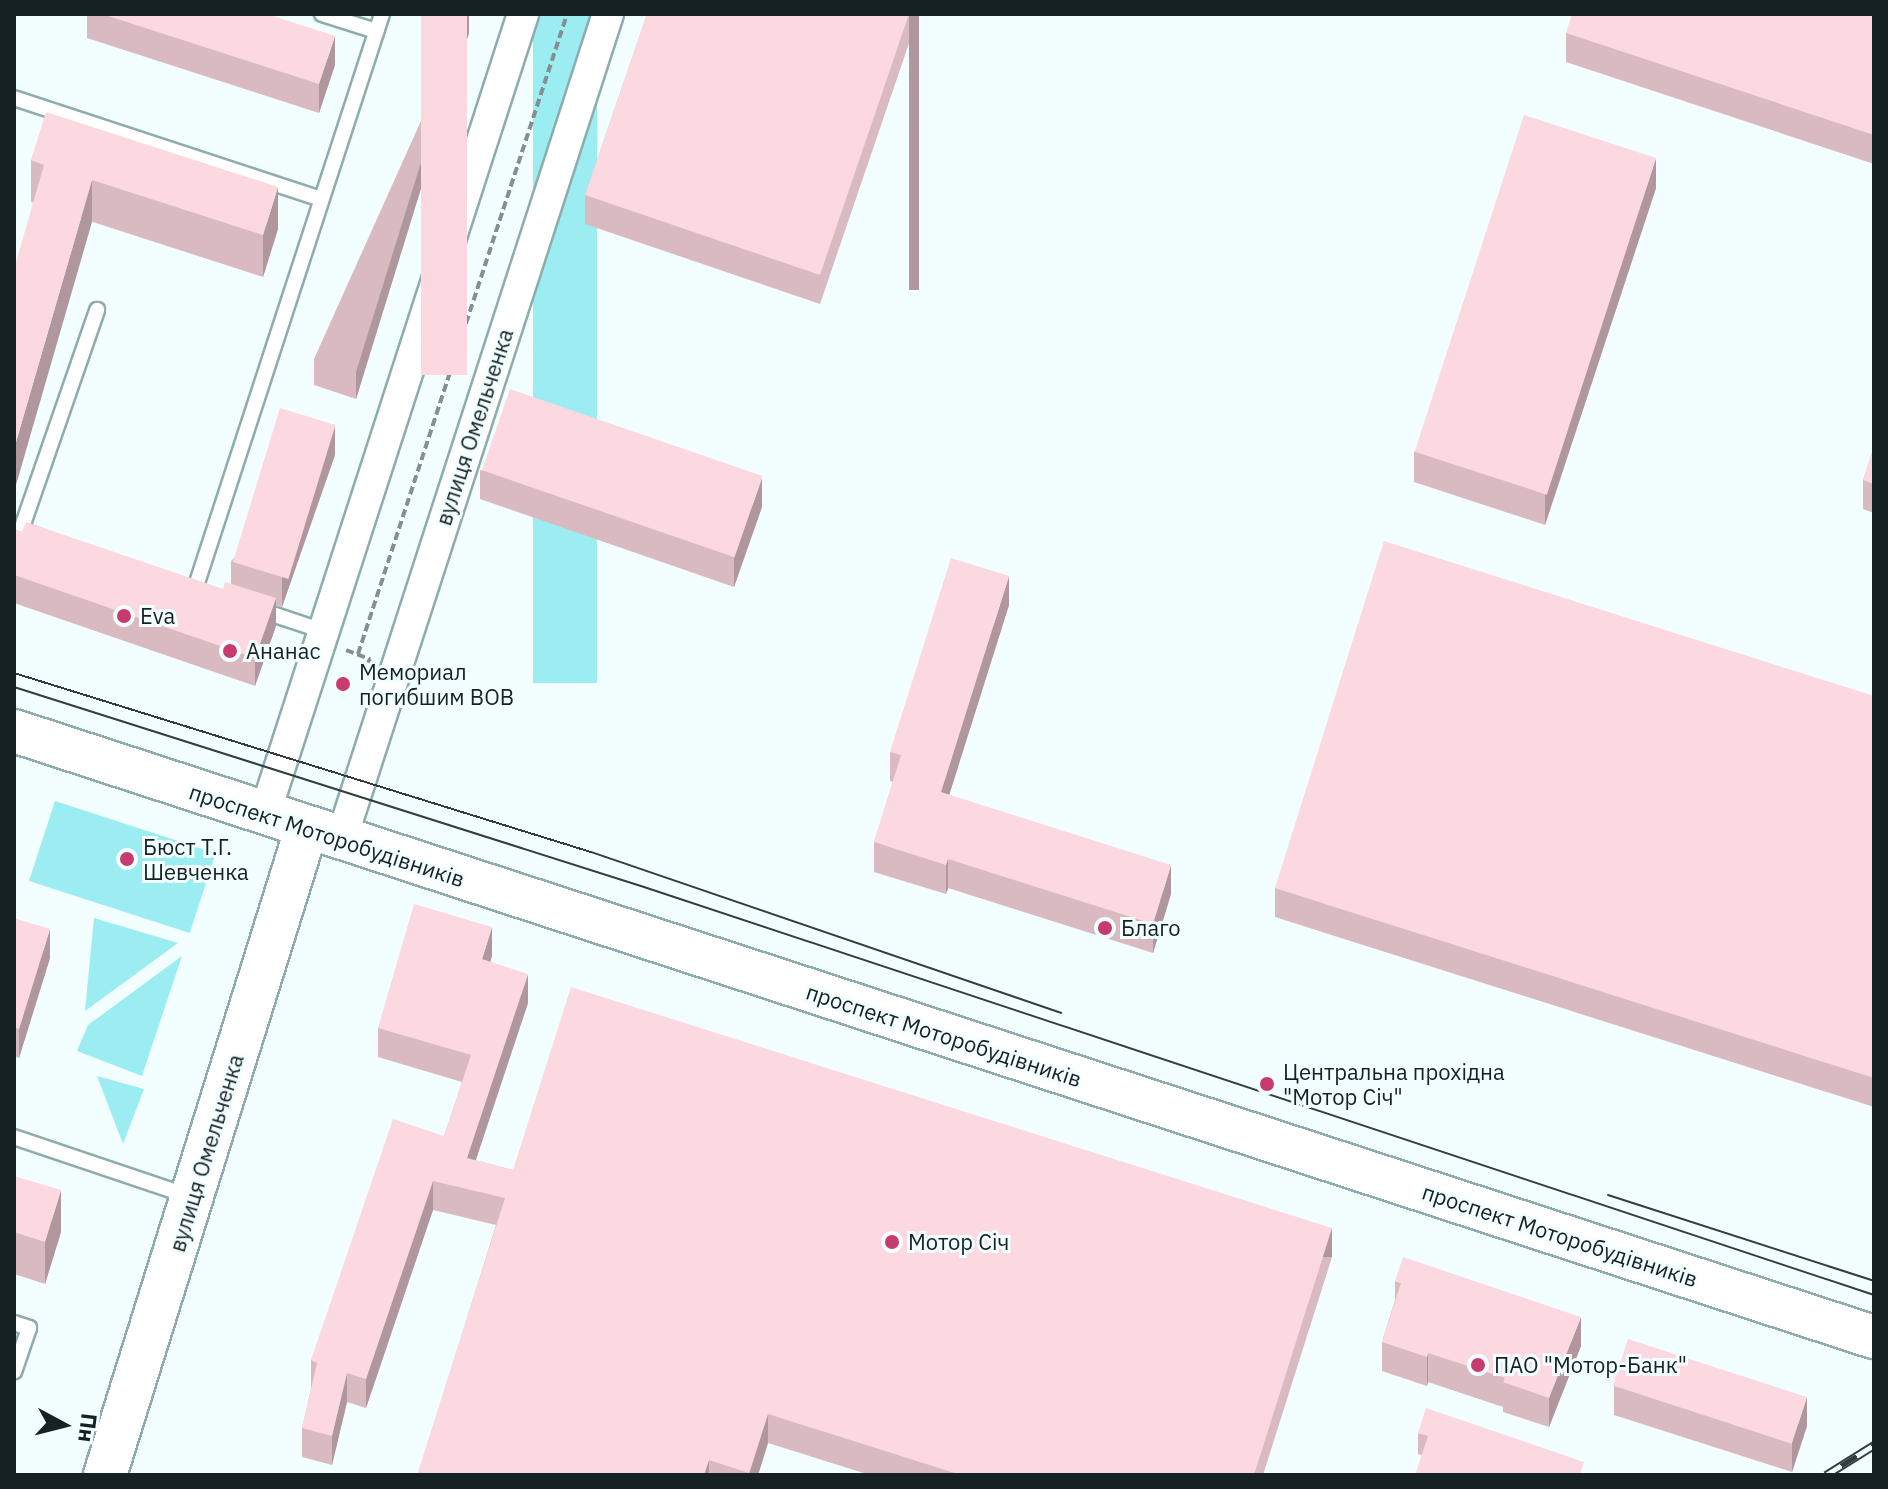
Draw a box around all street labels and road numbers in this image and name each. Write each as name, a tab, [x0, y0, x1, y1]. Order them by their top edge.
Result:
street label: вулиця Омельченка	[430, 325, 518, 529]
street label: проспект Моторобудівників	[186, 778, 468, 892]
street label: проспект Моторобудівників	[803, 978, 1085, 1092]
street label: вулиця Омельченка	[163, 1051, 249, 1255]
street label: проспект Моторобудівників	[1419, 1178, 1701, 1292]

